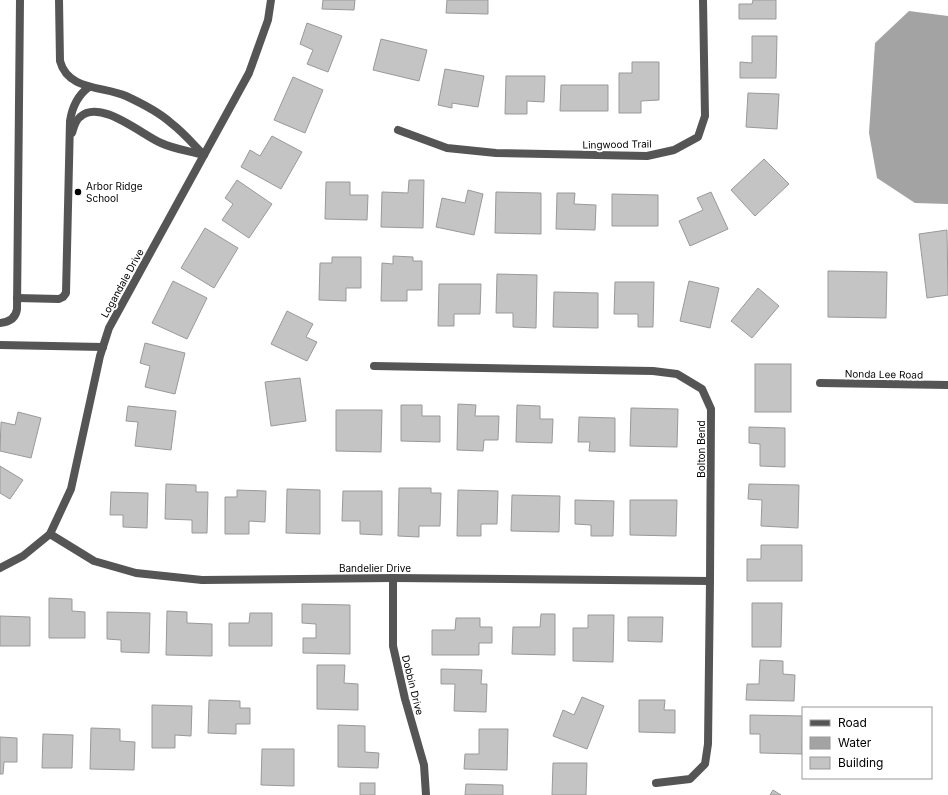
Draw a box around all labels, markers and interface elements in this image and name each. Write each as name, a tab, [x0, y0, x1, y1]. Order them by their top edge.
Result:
street label: Lingwood Trail	[582, 137, 652, 151]
place label: Arbor Ridge School	[86, 180, 143, 204]
marker: Arbor Ridge School	[73, 187, 83, 197]
street label: Logandale Drive	[98, 246, 146, 320]
street label: Nonda Lee Road	[845, 367, 923, 381]
street label: Bolton Bend	[695, 420, 707, 478]
street label: Bandelier Drive	[339, 562, 411, 574]
street label: Dobbin Drive	[400, 654, 426, 716]
legend	[802, 707, 932, 779]
text: Road	[838, 715, 867, 730]
text: Water	[838, 735, 872, 750]
text: Building	[838, 755, 883, 770]

